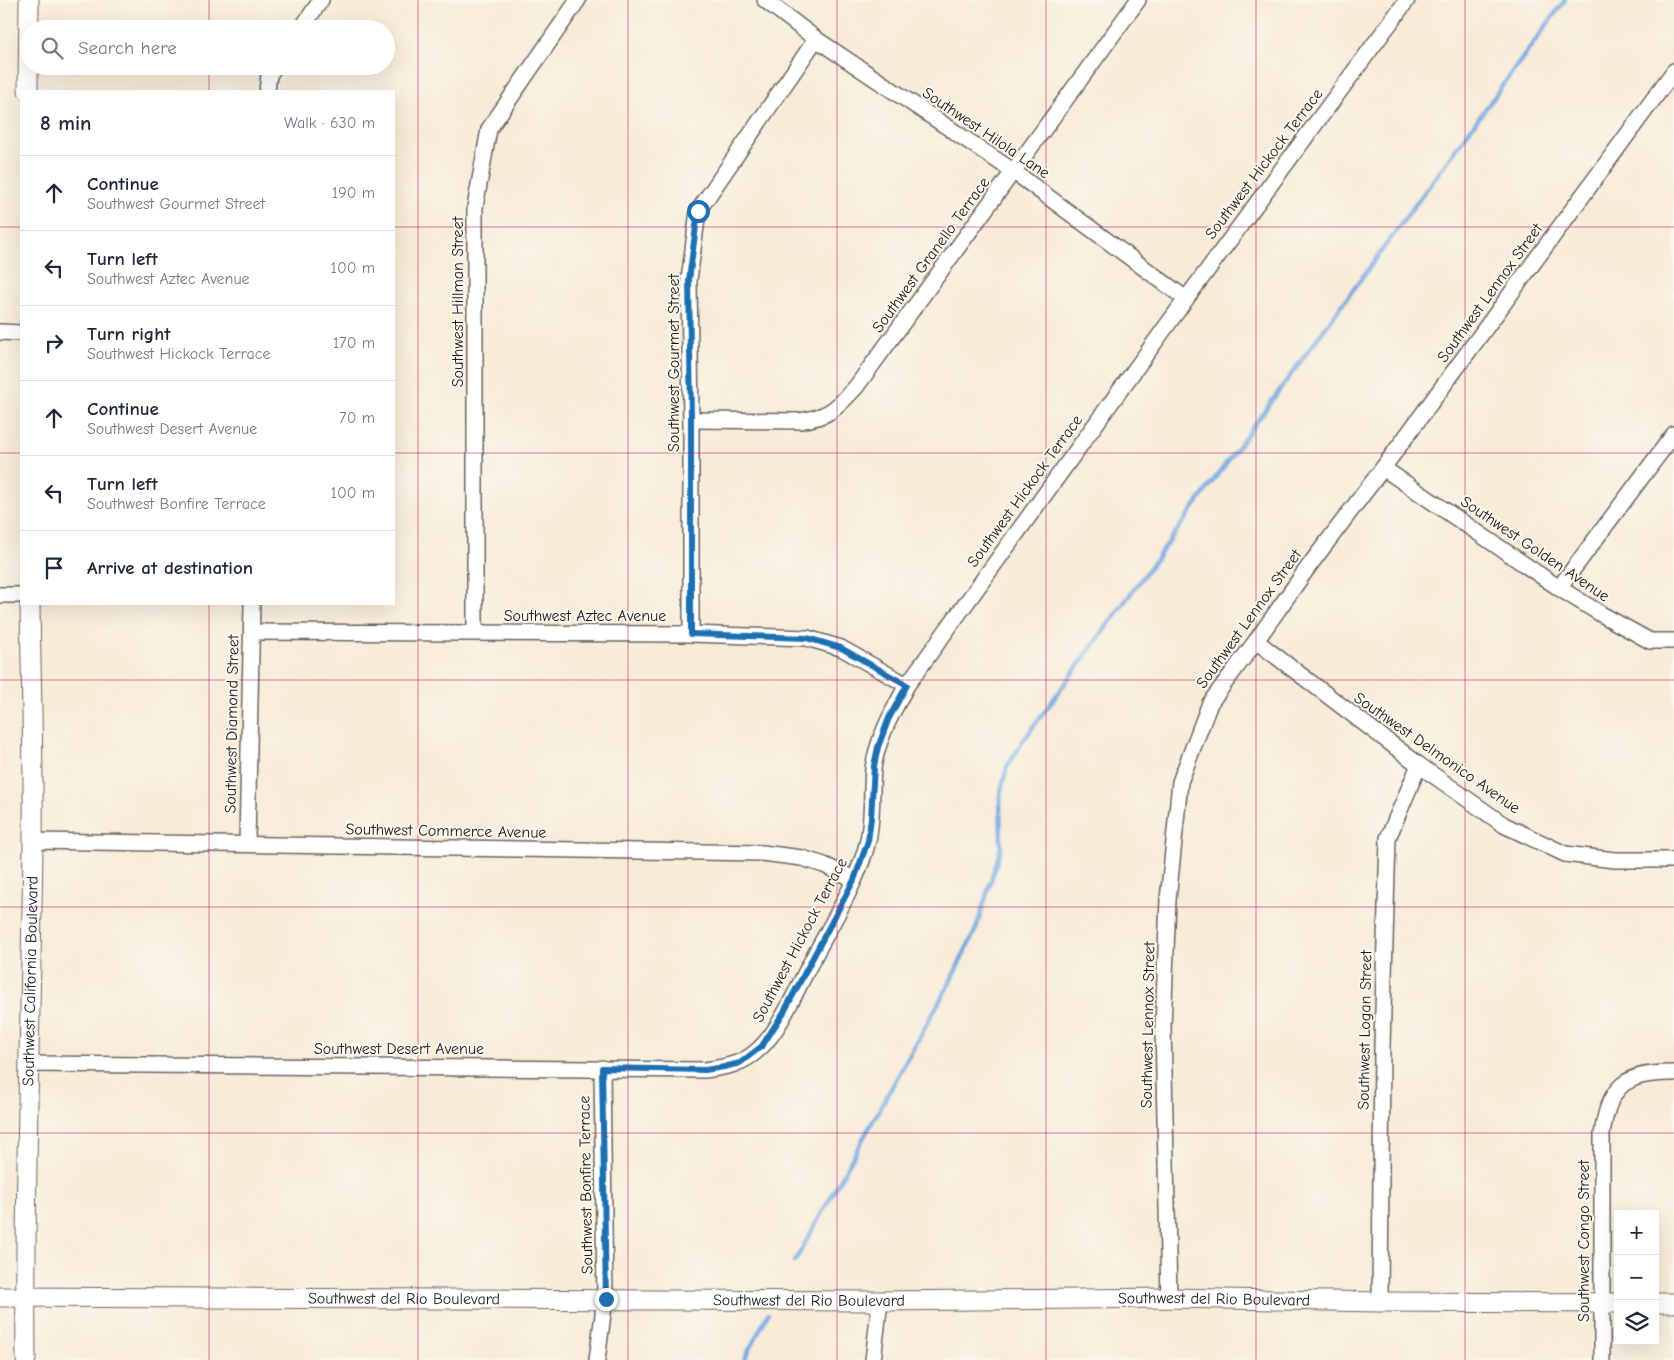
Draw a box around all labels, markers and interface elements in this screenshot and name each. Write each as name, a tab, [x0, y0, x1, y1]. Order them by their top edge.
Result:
search box	[20, 20, 395, 75]
icon: search	[38, 34, 66, 62]
text: Search here	[78, 37, 177, 59]
street label: Southwest Hilola Lane	[919, 84, 1053, 182]
street label: Southwest Hickock Terrace	[1202, 85, 1326, 243]
text: 8 min	[40, 111, 91, 135]
text: Walk · 630 m	[284, 114, 375, 132]
text: Continue	[87, 173, 159, 195]
street label: Southwest Granello Terrace	[869, 174, 993, 336]
icon: ahead	[40, 179, 68, 207]
text: 190 m	[332, 184, 375, 202]
text: Southwest Gourmet Street	[87, 195, 265, 213]
route start	[687, 200, 710, 223]
street label: Southwest Hillman Street	[449, 216, 467, 387]
street label: Southwest Lennox Street	[1434, 220, 1547, 366]
text: Turn left	[87, 248, 158, 270]
icon: left	[40, 254, 68, 282]
text: 100 m	[331, 259, 375, 277]
text: Southwest Aztec Avenue	[87, 270, 250, 288]
street label: Southwest Gourmet Street	[665, 273, 683, 452]
text: Turn right	[87, 323, 171, 345]
icon: right	[40, 329, 68, 357]
text: 170 m	[333, 334, 375, 352]
text: Southwest Hickock Terrace	[87, 345, 271, 363]
text: Continue	[87, 398, 159, 420]
icon: ahead	[40, 404, 68, 432]
text: 70 m	[339, 409, 375, 427]
street label: Southwest Hickock Terrace	[964, 411, 1086, 571]
text: Southwest Desert Avenue	[87, 420, 257, 438]
text: Turn left	[87, 473, 158, 495]
icon: left	[40, 479, 68, 507]
text: 100 m	[331, 484, 375, 502]
street label: Southwest Golden Avenue	[1457, 493, 1613, 605]
text: Southwest Bonfire Terrace	[87, 495, 266, 513]
street label: Southwest Lennox Street	[1193, 546, 1306, 692]
icon: arrive	[40, 554, 68, 582]
text: Arrive at destination	[87, 557, 253, 579]
street label: Southwest Aztec Avenue	[504, 607, 666, 625]
street label: Southwest Diamond Street	[221, 634, 243, 814]
street label: Southwest Delmonico Avenue	[1351, 689, 1523, 817]
street label: Southwest Commerce Avenue	[345, 820, 547, 842]
street label: Southwest Hickock Terrace	[749, 855, 851, 1025]
street label: Southwest California Boulevard	[19, 876, 42, 1086]
street label: Southwest Lennox Street	[1138, 941, 1158, 1109]
street label: Southwest Logan Street	[1355, 950, 1375, 1110]
street label: Southwest Desert Avenue	[314, 1040, 484, 1058]
street label: Southwest Bonfire Terrace	[575, 1095, 597, 1275]
street label: Southwest Congo Street	[1575, 1160, 1593, 1322]
map controls	[1614, 1210, 1659, 1345]
button: +	[1614, 1210, 1659, 1255]
button: −	[1614, 1255, 1659, 1300]
route end	[595, 1288, 618, 1311]
street label: Southwest del Rio Boulevard	[308, 1289, 500, 1308]
street label: Southwest del Rio Boulevard	[1118, 1289, 1310, 1310]
street label: Southwest del Rio Boulevard	[713, 1291, 905, 1310]
button: layers	[1614, 1300, 1659, 1345]

